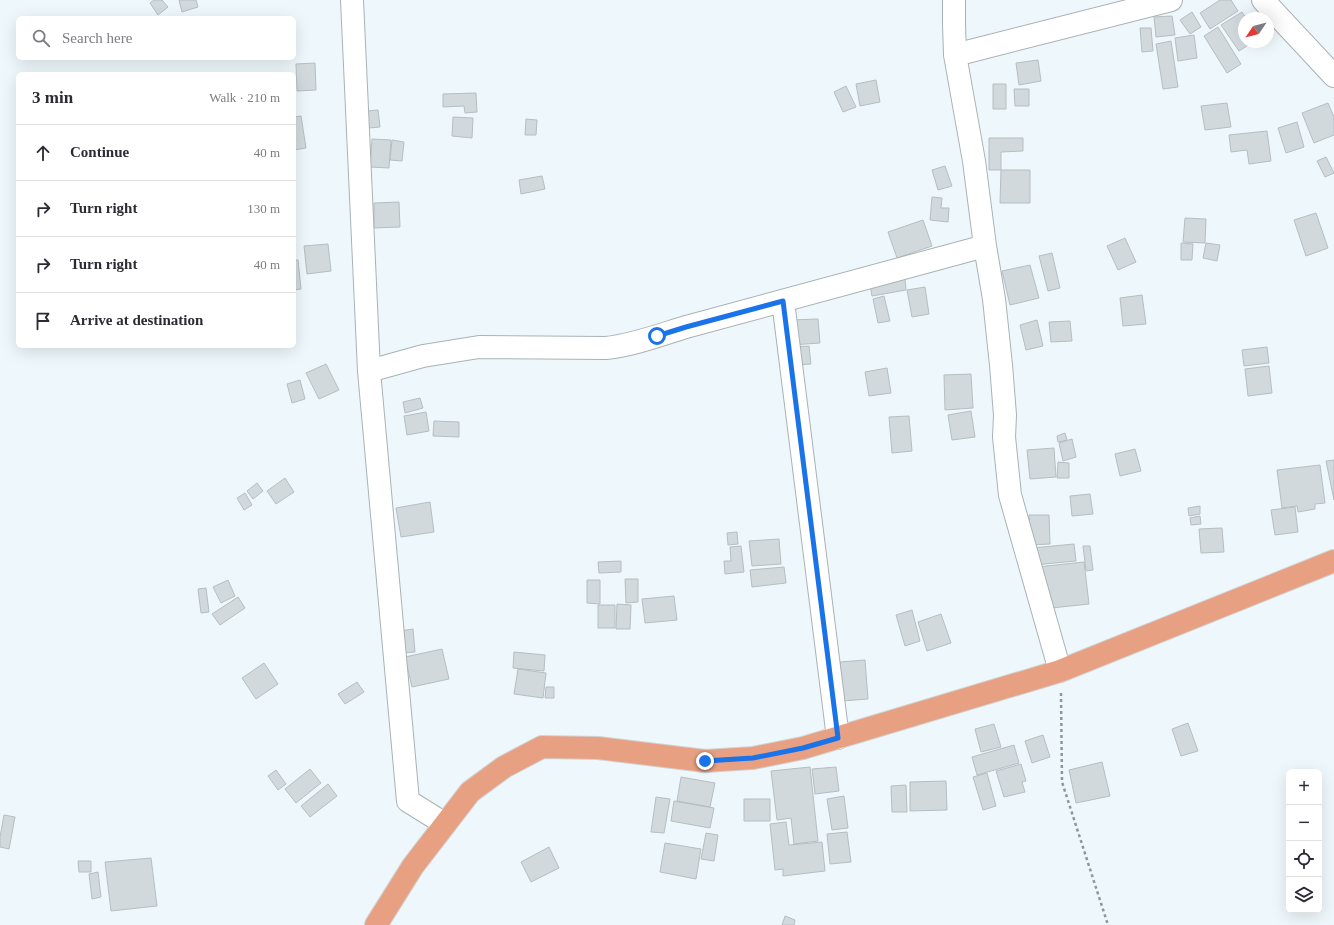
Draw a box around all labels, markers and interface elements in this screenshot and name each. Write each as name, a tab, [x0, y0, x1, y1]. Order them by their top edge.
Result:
north arrow	[1238, 12, 1274, 48]
search box	[16, 16, 296, 60]
icon: search	[30, 27, 52, 49]
text: Search here	[62, 30, 132, 46]
text: 3 min	[32, 88, 73, 107]
text: Walk · 210 m	[209, 90, 280, 105]
icon: ahead	[32, 142, 54, 164]
text: Continue	[70, 144, 129, 160]
text: 40 m	[254, 145, 280, 160]
icon: right	[32, 198, 54, 220]
text: Turn right	[70, 200, 137, 216]
text: 130 m	[247, 201, 280, 216]
icon: right	[32, 254, 54, 276]
text: Turn right	[70, 256, 137, 272]
text: 40 m	[254, 257, 280, 272]
icon: arrive	[32, 310, 54, 332]
text: Arrive at destination	[70, 312, 203, 328]
route start	[648, 327, 666, 345]
route end	[696, 752, 714, 770]
map controls	[1286, 769, 1322, 913]
button: +	[1286, 769, 1322, 805]
button: −	[1286, 805, 1322, 841]
button: locate	[1286, 841, 1322, 877]
button: layers	[1286, 877, 1322, 913]

